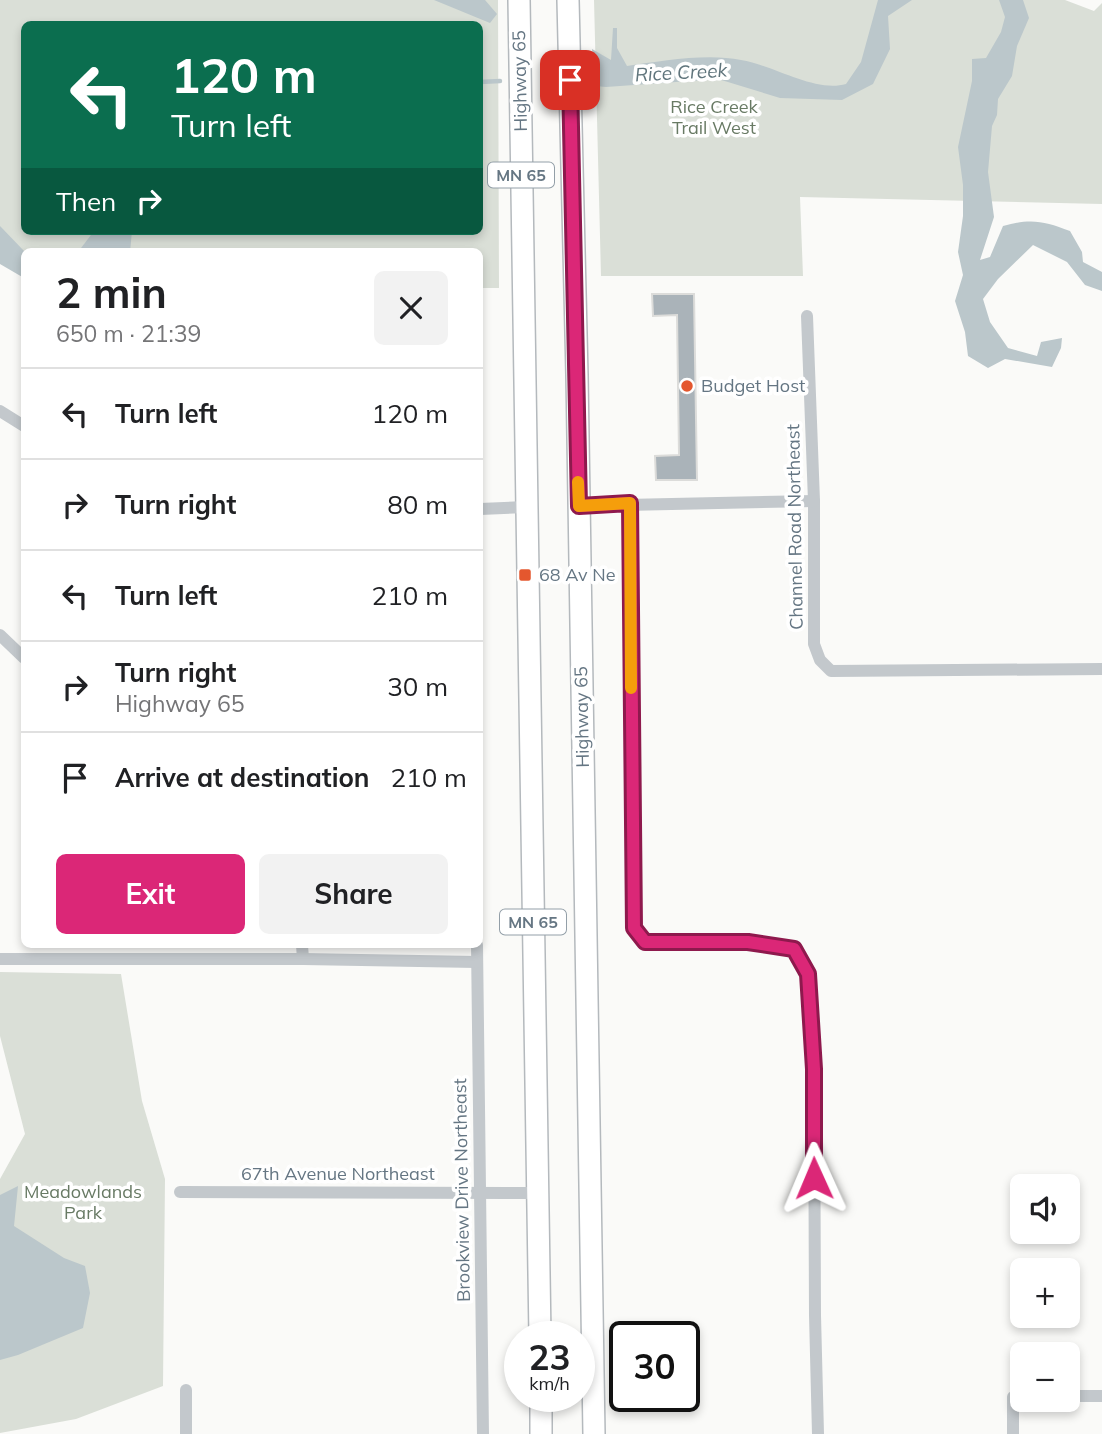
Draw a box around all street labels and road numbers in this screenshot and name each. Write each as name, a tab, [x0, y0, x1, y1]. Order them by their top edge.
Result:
street label: Highway 65	[507, 30, 532, 132]
road number: MN 65	[488, 162, 554, 188]
street label: Channel Road Northeast	[781, 424, 808, 630]
street label: Highway 65	[569, 666, 594, 768]
road number: MN 65	[500, 910, 566, 934]
street label: Brookview Drive Northeast	[448, 1078, 475, 1302]
street label: 67th Avenue Northeast	[241, 1162, 435, 1185]

